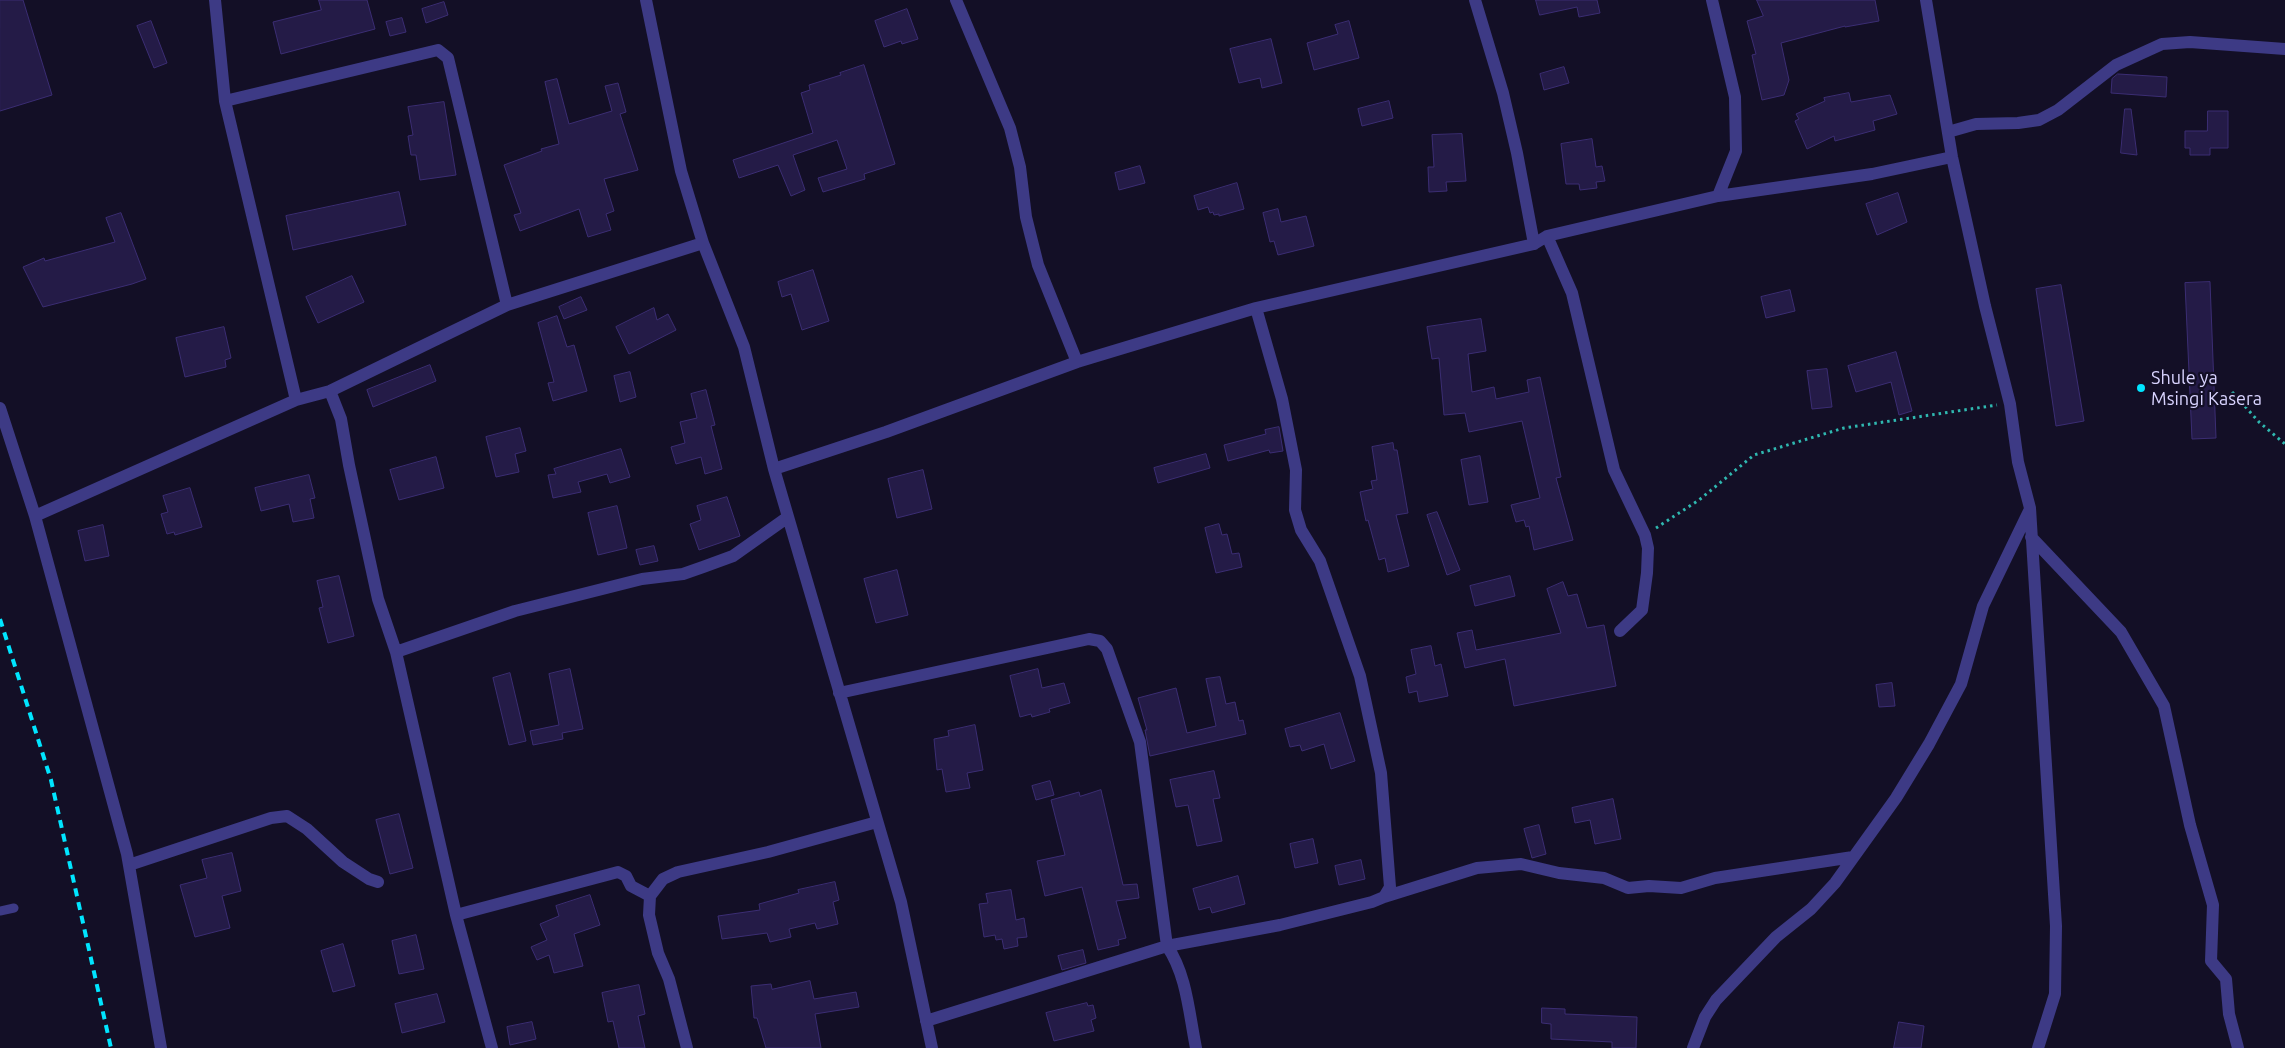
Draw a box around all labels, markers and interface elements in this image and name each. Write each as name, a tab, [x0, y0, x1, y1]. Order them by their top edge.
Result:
place label: Shule ya Msingi Kasera	[2151, 367, 2262, 409]
marker: Shule ya Msingi Kasera	[2135, 382, 2147, 394]

